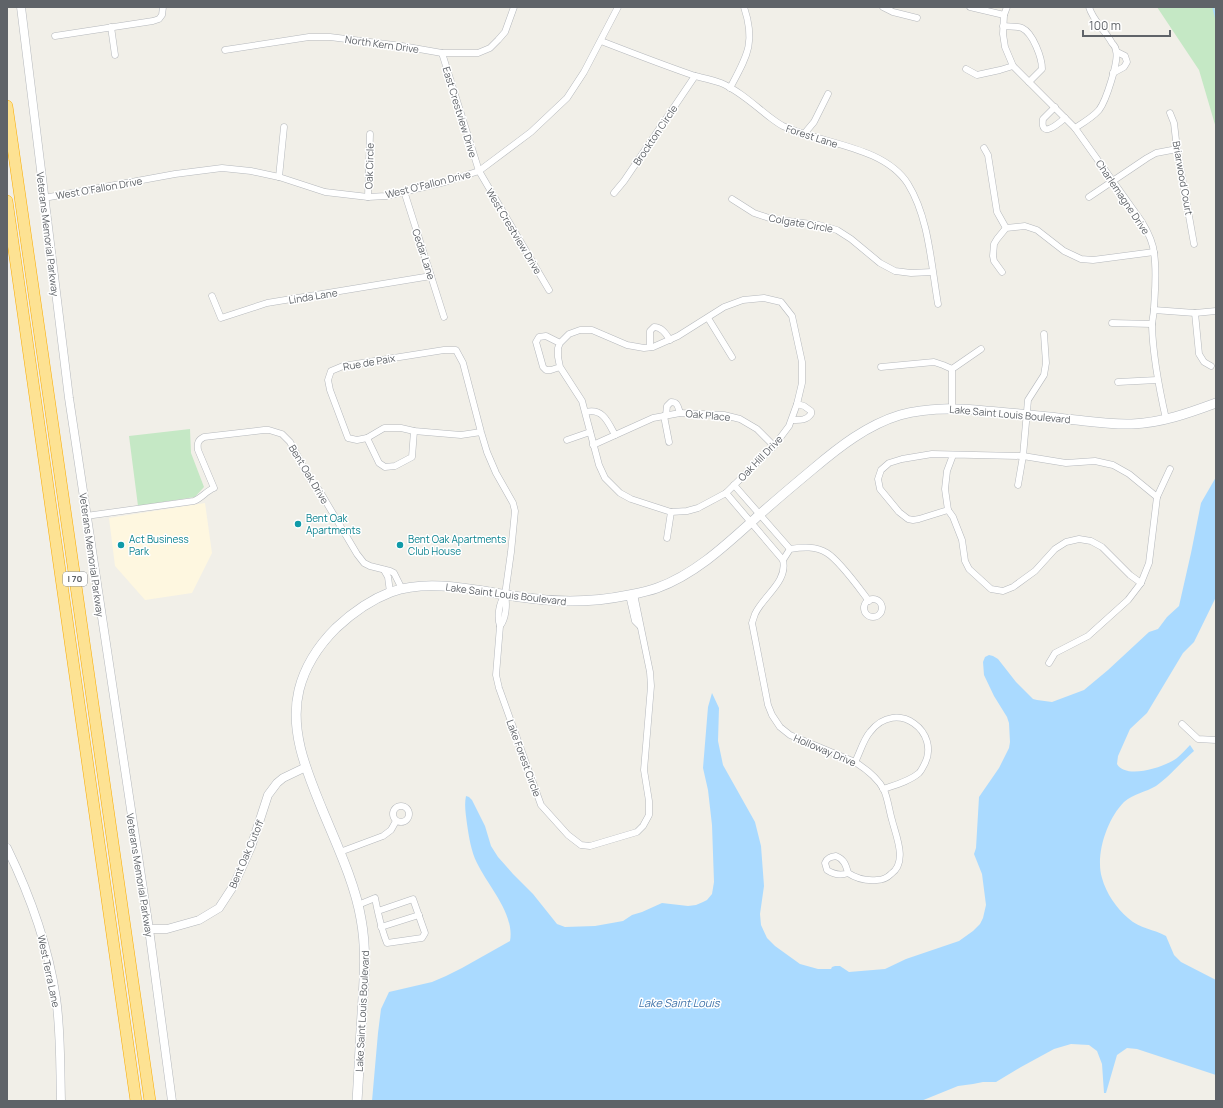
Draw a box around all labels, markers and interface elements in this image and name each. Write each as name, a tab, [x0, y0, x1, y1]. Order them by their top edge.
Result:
scale bar	[1083, 12, 1170, 38]
text: 100 m	[1089, 17, 1121, 34]
street label: North Kern Drive	[344, 32, 420, 56]
street label: East Crestview Drive	[440, 65, 481, 159]
street label: Brockton Circle	[630, 102, 681, 168]
street label: Forest Lane	[784, 121, 840, 151]
street label: Briarwood Court	[1170, 140, 1196, 216]
street label: Oak Circle	[361, 142, 377, 189]
street label: Charlemagne Drive	[1093, 157, 1153, 237]
street label: West O'Fallon Drive	[384, 167, 472, 201]
street label: Veterans Memorial Parkway	[33, 171, 63, 298]
street label: West O'Fallon Drive	[55, 173, 143, 202]
street label: West Crestview Drive	[483, 186, 545, 277]
street label: Colgate Circle	[768, 210, 834, 236]
street label: Cedar Lane	[409, 227, 439, 281]
street label: Linda Lane	[288, 285, 339, 307]
street label: Rue de Paix	[342, 350, 397, 373]
street label: Lake Saint Louis Boulevard	[949, 402, 1071, 426]
street label: Oak Place	[685, 406, 731, 424]
street label: Oak Hill Drive	[734, 432, 786, 484]
street label: Bent Oak Drive	[286, 442, 332, 506]
street label: Veterans Memorial Parkway	[76, 492, 108, 619]
place label: Bent Oak Apartments	[306, 511, 361, 537]
marker: Bent Oak Apartments	[293, 519, 303, 529]
place label: Act Business Park	[129, 532, 189, 558]
place label: Bent Oak Apartments Club House	[408, 532, 506, 558]
marker: Act Business Park	[116, 540, 126, 550]
marker: Bent Oak Apartments Club House	[395, 540, 405, 550]
road number: I 70	[63, 572, 87, 586]
street label: Lake Saint Louis Boulevard	[445, 580, 567, 608]
street label: Lake Forest Circle	[504, 717, 545, 799]
street label: Holloway Drive	[792, 731, 858, 769]
street label: Veterans Memorial Parkway	[123, 812, 157, 939]
street label: Bent Oak Cutoff	[225, 817, 267, 890]
street label: West Terra Lane	[34, 933, 64, 1009]
street label: Lake Saint Louis Boulevard	[352, 950, 372, 1072]
water label: Lake Saint Louis	[638, 995, 721, 1010]

